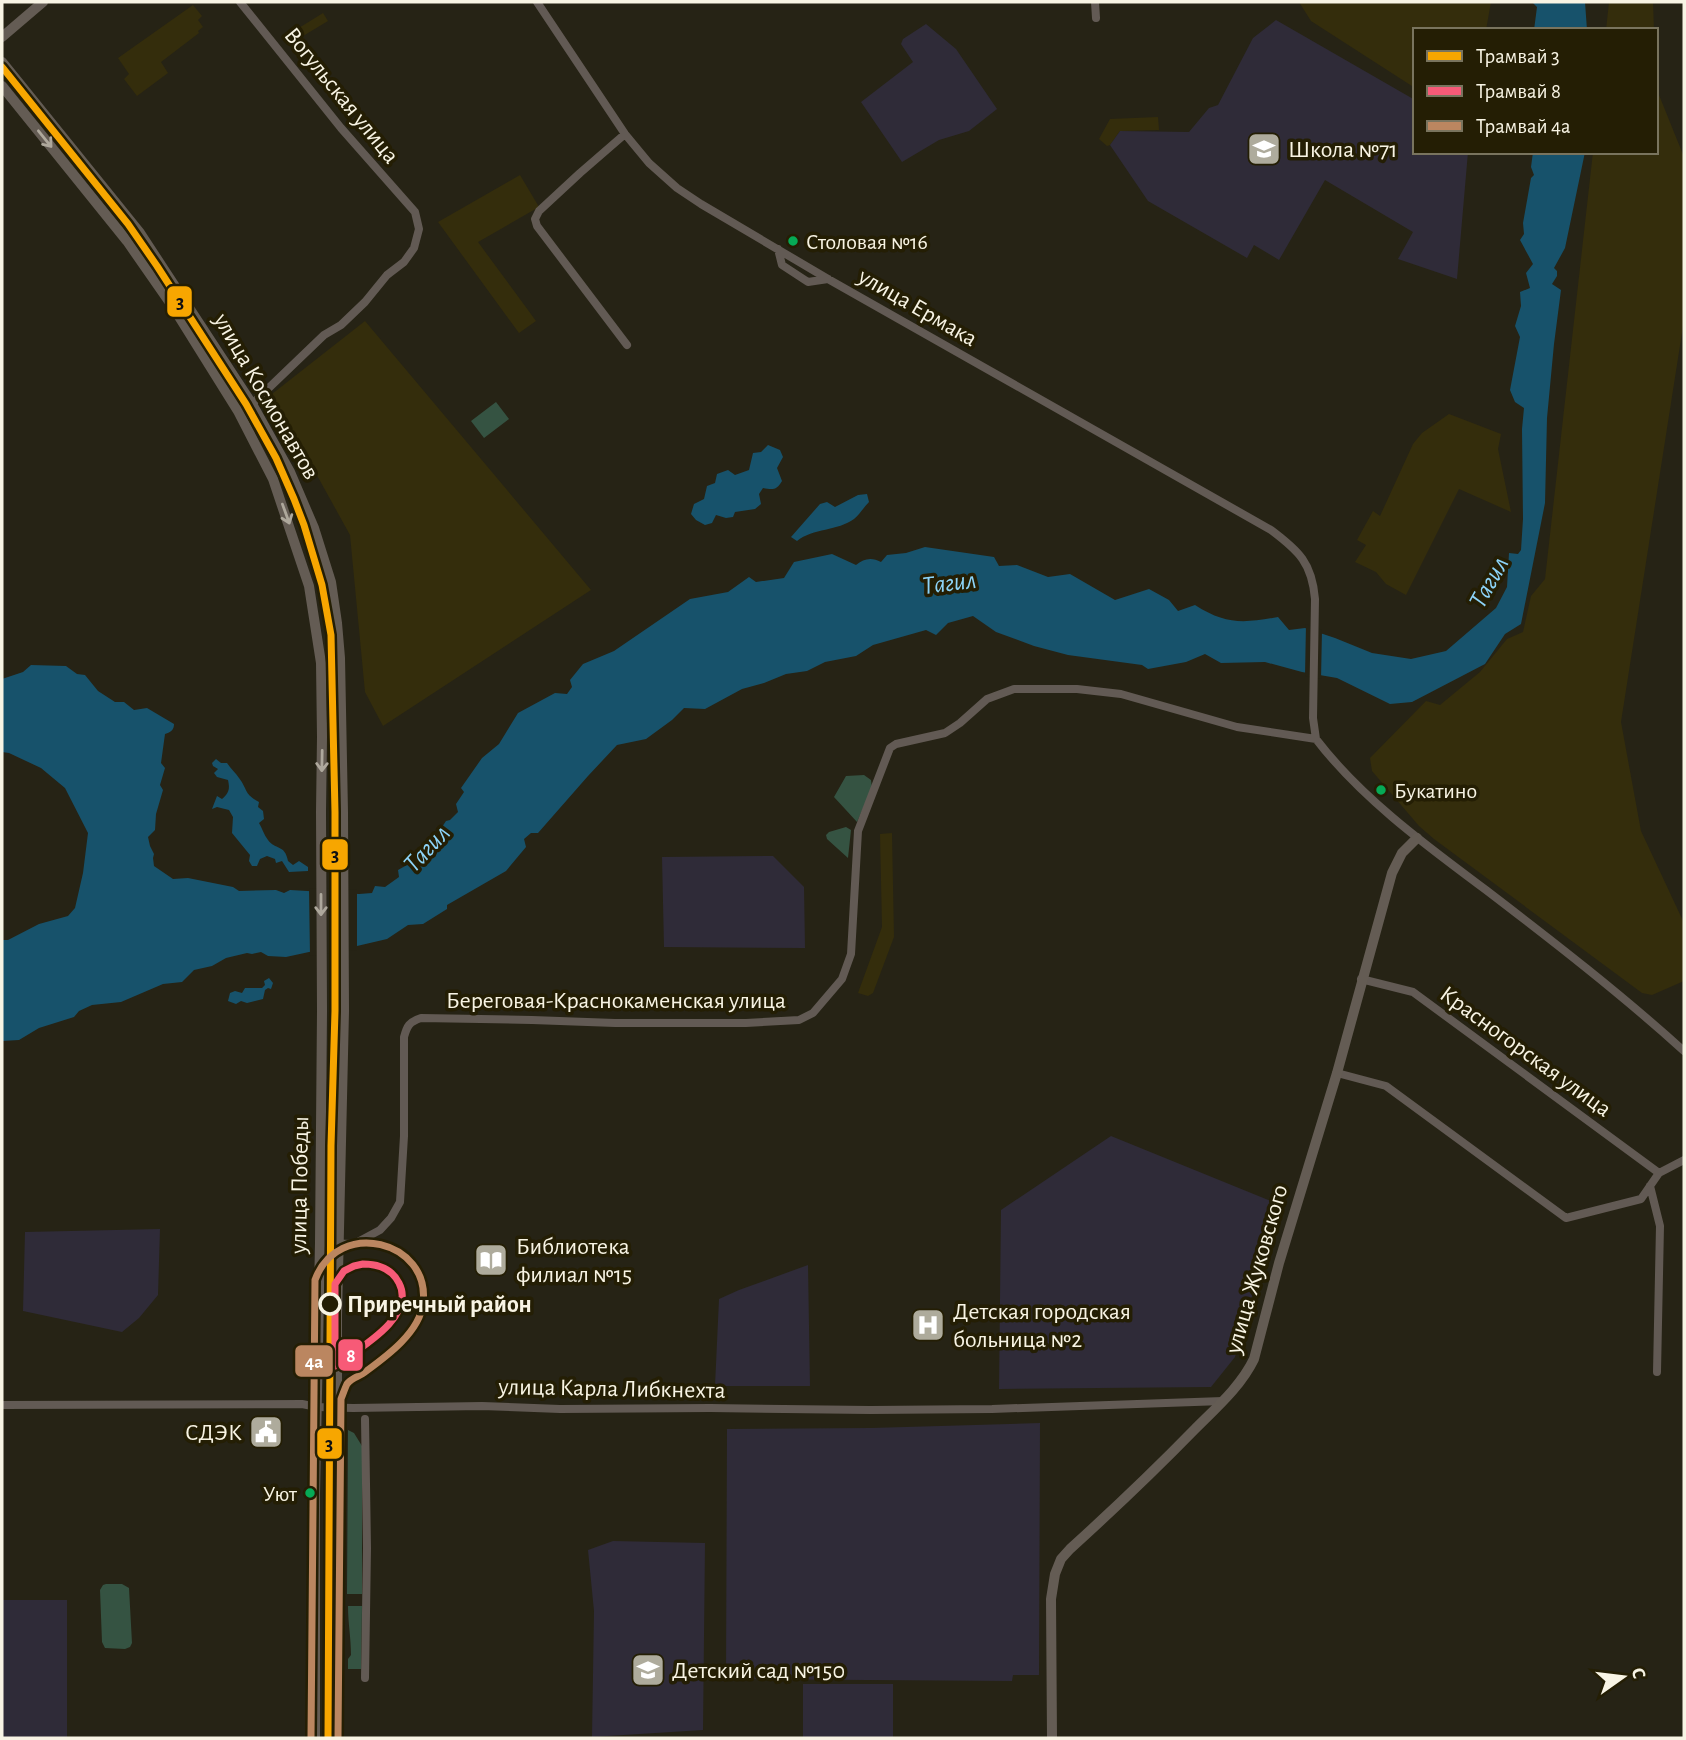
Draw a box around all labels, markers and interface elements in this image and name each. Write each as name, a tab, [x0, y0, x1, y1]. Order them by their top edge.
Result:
street label: Вогульская улица	[279, 23, 403, 168]
legend	[1413, 28, 1658, 154]
text: Трамвай 3	[1476, 46, 1560, 67]
text: Трамвай 8	[1476, 81, 1561, 102]
text: Трамвай 4а	[1476, 116, 1571, 137]
one-way arrow	[37, 130, 52, 148]
school or university icon: Школа №71	[1245, 130, 1283, 168]
place label: Школа №71	[1288, 138, 1398, 162]
place label: Столовая №16	[806, 231, 928, 253]
marker: Столовая №16	[786, 234, 800, 248]
street label: улица Ермака	[853, 264, 981, 351]
line badge: 3	[166, 285, 193, 318]
text: 3	[176, 293, 184, 312]
street label: улица Космонавтов	[208, 309, 323, 484]
one-way arrow	[281, 503, 293, 525]
water label: Тагил	[1464, 552, 1513, 613]
water label: Тагил	[921, 567, 978, 599]
one-way arrow	[315, 750, 328, 773]
place label: Букатино	[1394, 780, 1477, 802]
marker: Букатино	[1374, 783, 1388, 797]
water label: Тагил	[399, 820, 455, 877]
line badge: 3	[321, 838, 349, 871]
text: 3	[331, 846, 339, 865]
one-way arrow	[314, 893, 328, 916]
street label: Красногорская улица	[1435, 982, 1615, 1122]
street label: Береговая-Краснокаменская улица	[446, 989, 786, 1013]
street label: улица Победы	[287, 1116, 313, 1255]
street label: улица Жуковского	[1221, 1182, 1293, 1357]
place label: Библиотека филиал №15	[516, 1235, 632, 1287]
library icon: Библиотека филиал №15	[472, 1241, 510, 1279]
marker: Приречный район	[319, 1293, 341, 1315]
place label: Приречный район	[347, 1293, 532, 1317]
place label: Детская городская больница №2	[953, 1300, 1131, 1352]
hospital icon: Детская городская больница №2	[909, 1306, 947, 1344]
line badge: 8	[337, 1338, 364, 1372]
line badge: 4а	[294, 1344, 334, 1378]
text: 8	[346, 1347, 356, 1366]
text: 4а	[305, 1353, 323, 1372]
street label: улица Карла Либкнехта	[497, 1375, 726, 1403]
public building icon: СДЭК	[247, 1413, 285, 1451]
place label: СДЭК	[185, 1421, 242, 1445]
line badge: 3	[316, 1427, 343, 1460]
text: 3	[325, 1435, 333, 1454]
place label: Уют	[263, 1483, 298, 1505]
marker: Уют	[303, 1486, 317, 1500]
north arrow	[1588, 1642, 1658, 1712]
school or university icon: Детский сад №150	[629, 1651, 667, 1689]
place label: Детский сад №150	[672, 1659, 845, 1683]
text: С	[1628, 1666, 1649, 1681]

